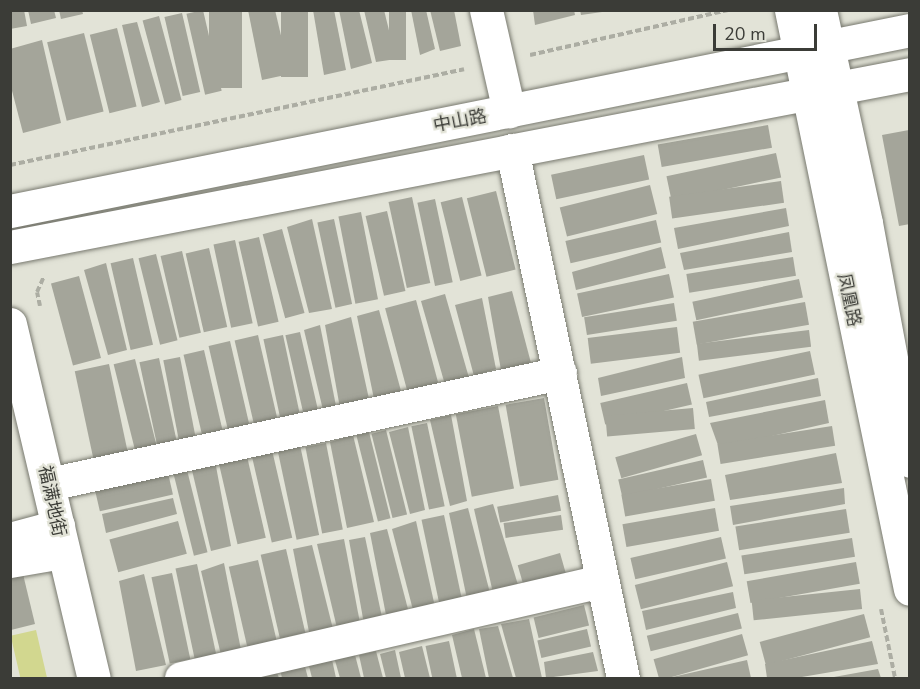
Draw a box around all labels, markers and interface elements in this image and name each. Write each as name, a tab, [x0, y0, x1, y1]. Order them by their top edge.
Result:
scale bar	[716, 12, 820, 50]
text: 20 m	[724, 22, 766, 46]
street label: 中山路	[431, 105, 489, 137]
street label: 凤凰路	[833, 271, 865, 329]
street label: 福满地街	[34, 464, 70, 538]

